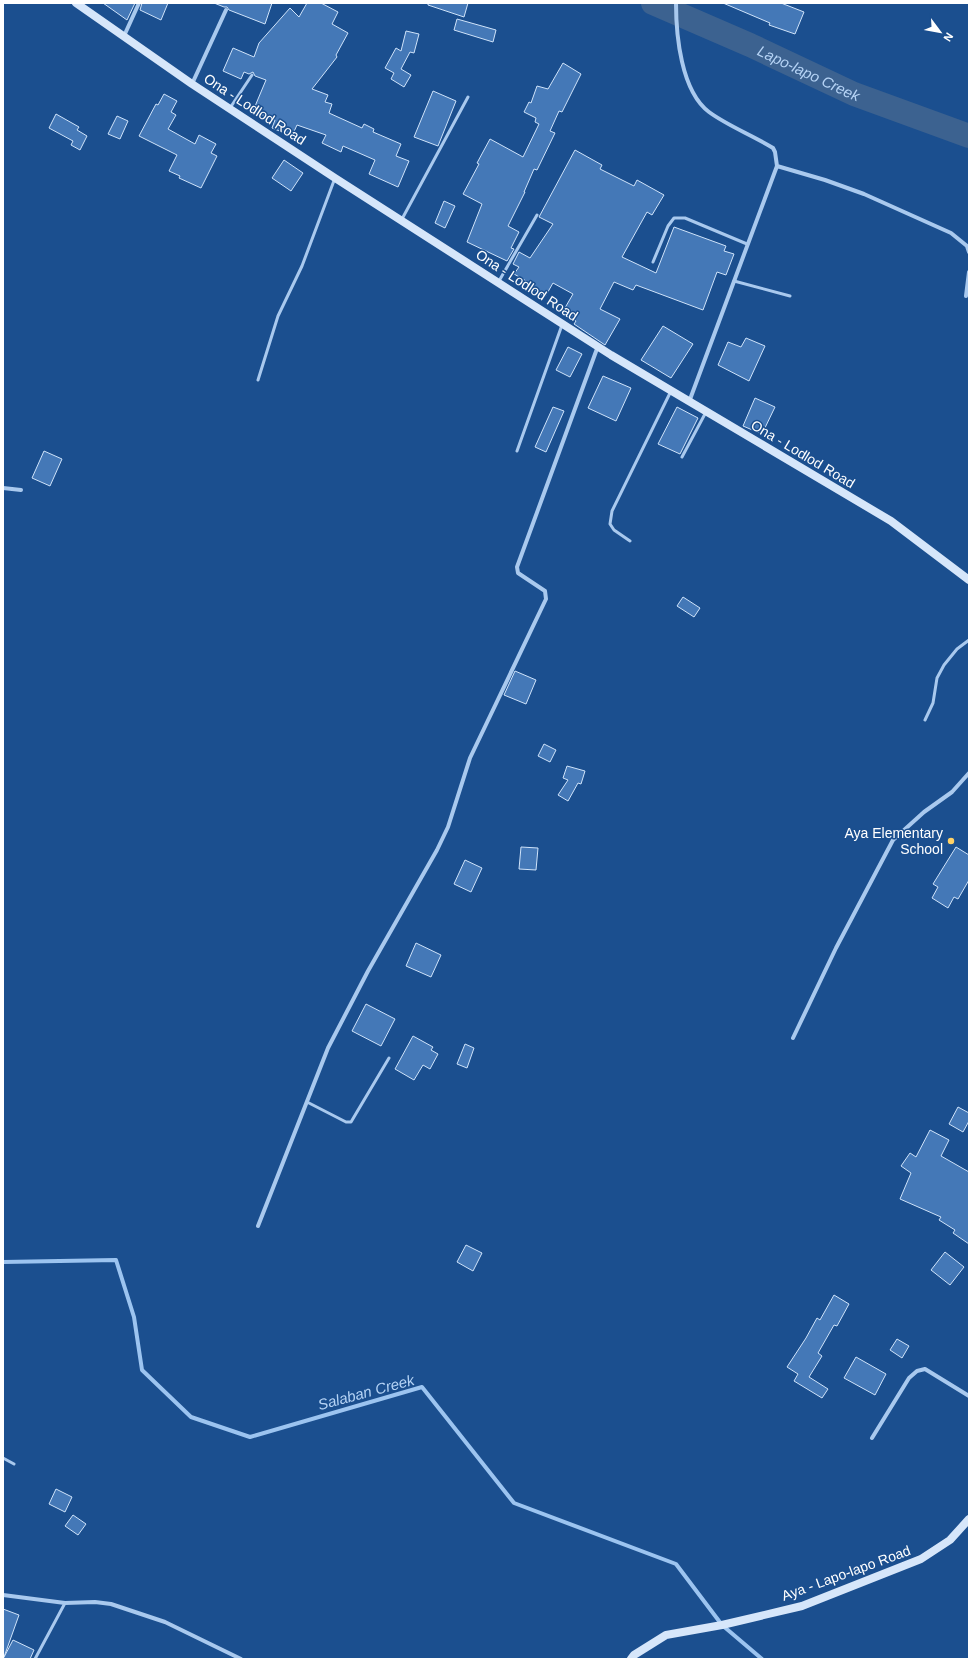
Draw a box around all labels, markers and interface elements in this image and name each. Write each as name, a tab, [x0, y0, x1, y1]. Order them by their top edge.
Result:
north arrow	[920, 12, 960, 52]
text: N	[941, 31, 956, 44]
water label: Lapo-lapo Creek	[755, 41, 864, 104]
street label: Ona - Lodlod Road	[201, 70, 309, 148]
street label: Ona - Lodlod Road	[473, 246, 581, 324]
street label: Ona - Lodlod Road	[748, 417, 858, 491]
place label: Aya Elementary School	[844, 825, 943, 857]
marker: Aya Elementary School	[946, 836, 956, 846]
water label: Salaban Creek	[316, 1371, 418, 1413]
street label: Aya - Lapo-lapo Road	[779, 1542, 913, 1604]

